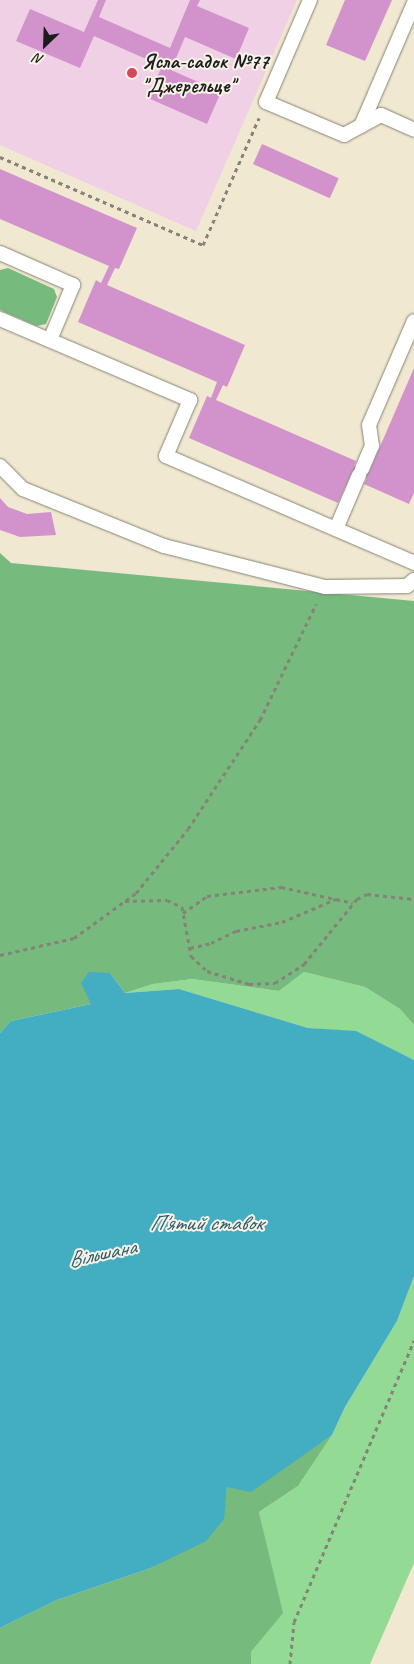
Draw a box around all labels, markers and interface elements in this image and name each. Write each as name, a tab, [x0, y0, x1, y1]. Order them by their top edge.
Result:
north arrow	[20, 20, 70, 70]
place label: Ясла-садок №77 "Джерельце"	[142, 48, 269, 98]
text: N	[31, 50, 46, 69]
marker: Ясла-садок №77 "Джерельце"	[126, 67, 138, 79]
water label: П'ятий ставок	[150, 1211, 262, 1237]
water label: Вільшана	[66, 1234, 138, 1274]

